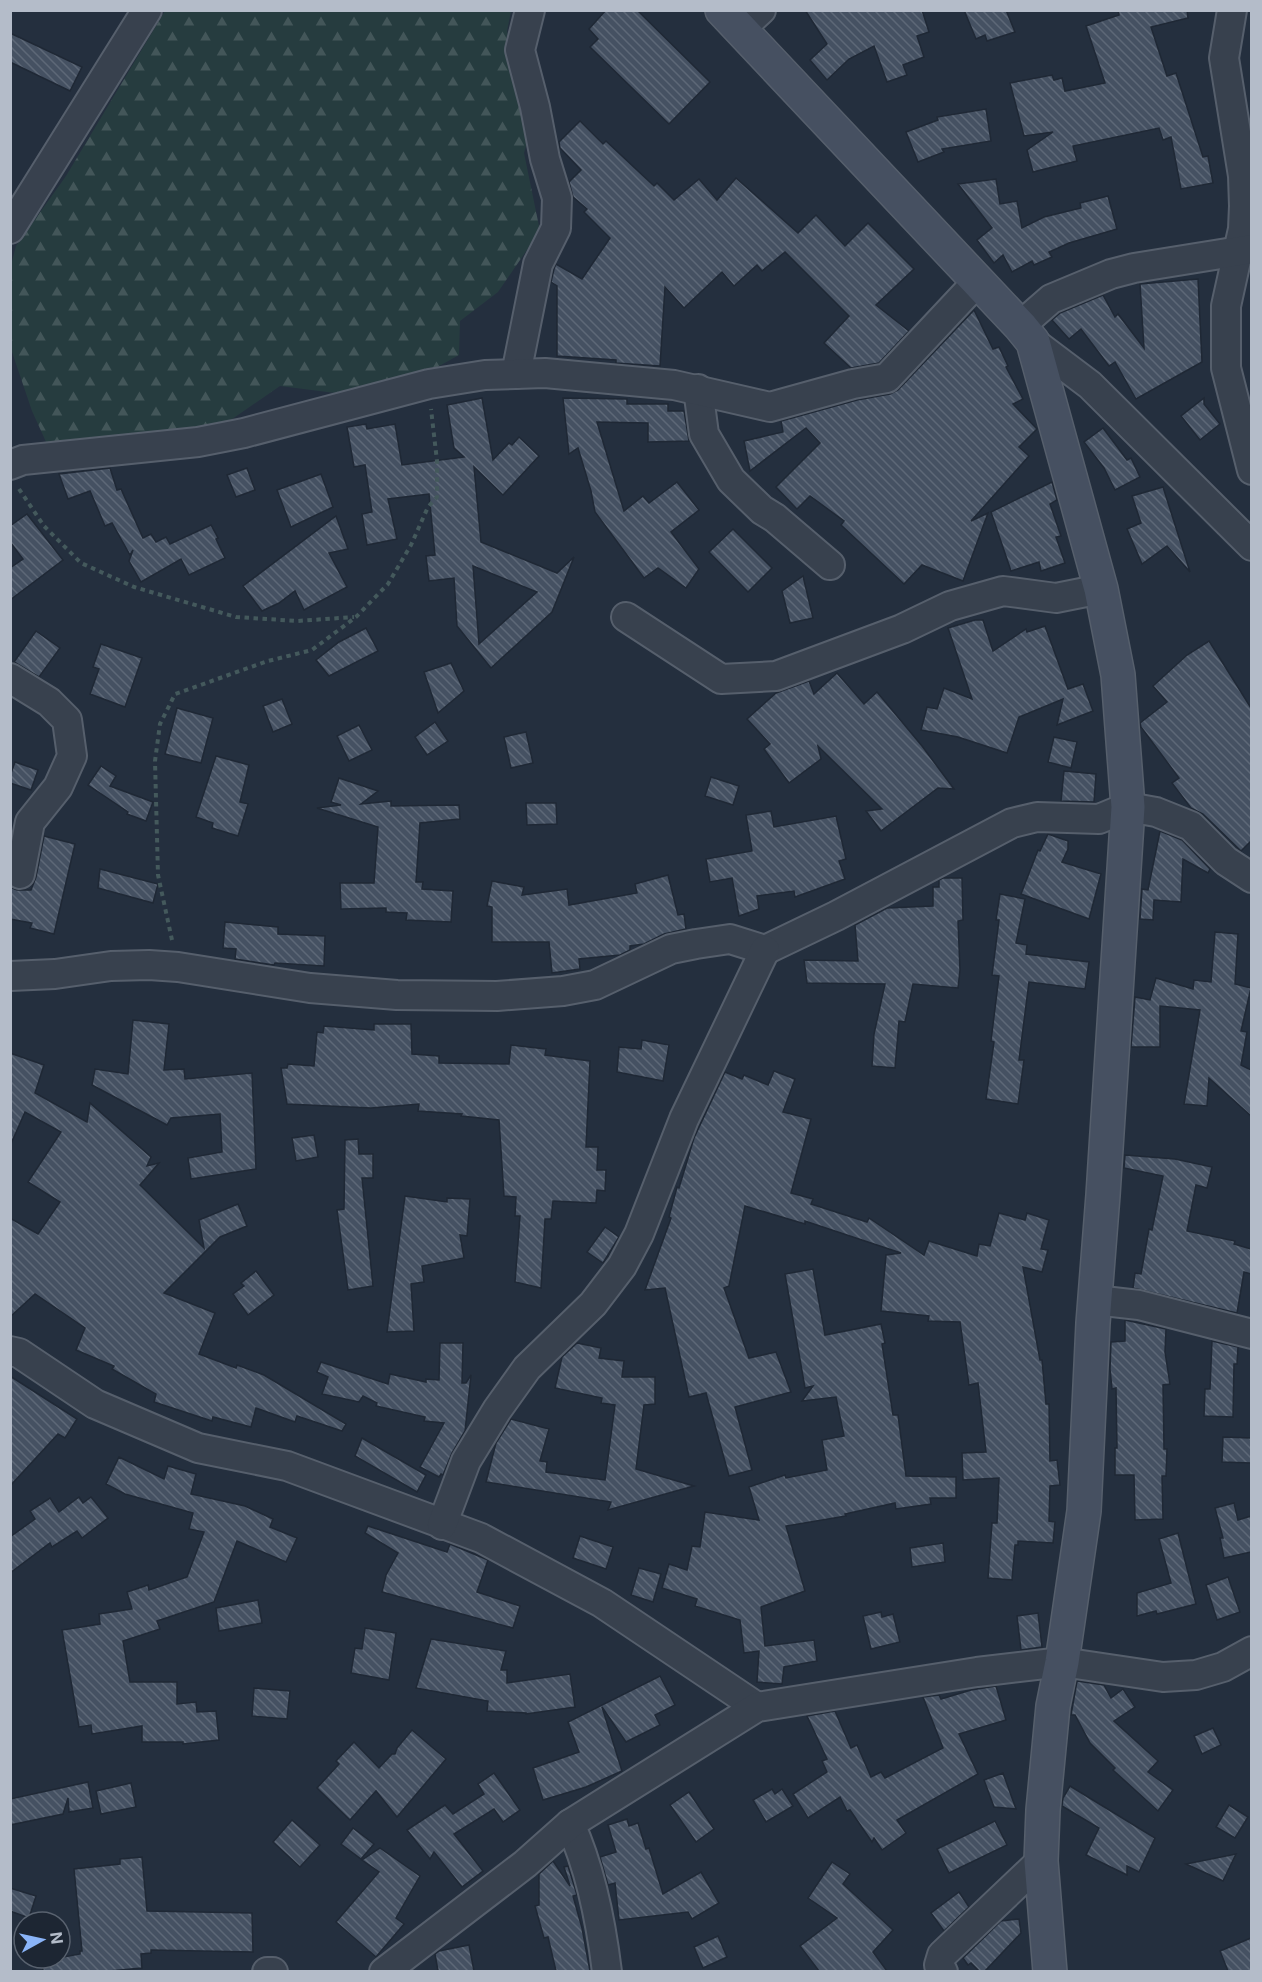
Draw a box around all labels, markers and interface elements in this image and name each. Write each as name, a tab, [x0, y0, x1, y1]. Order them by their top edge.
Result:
north arrow	[12, 1910, 72, 1970]
text: N	[46, 1930, 68, 1945]

